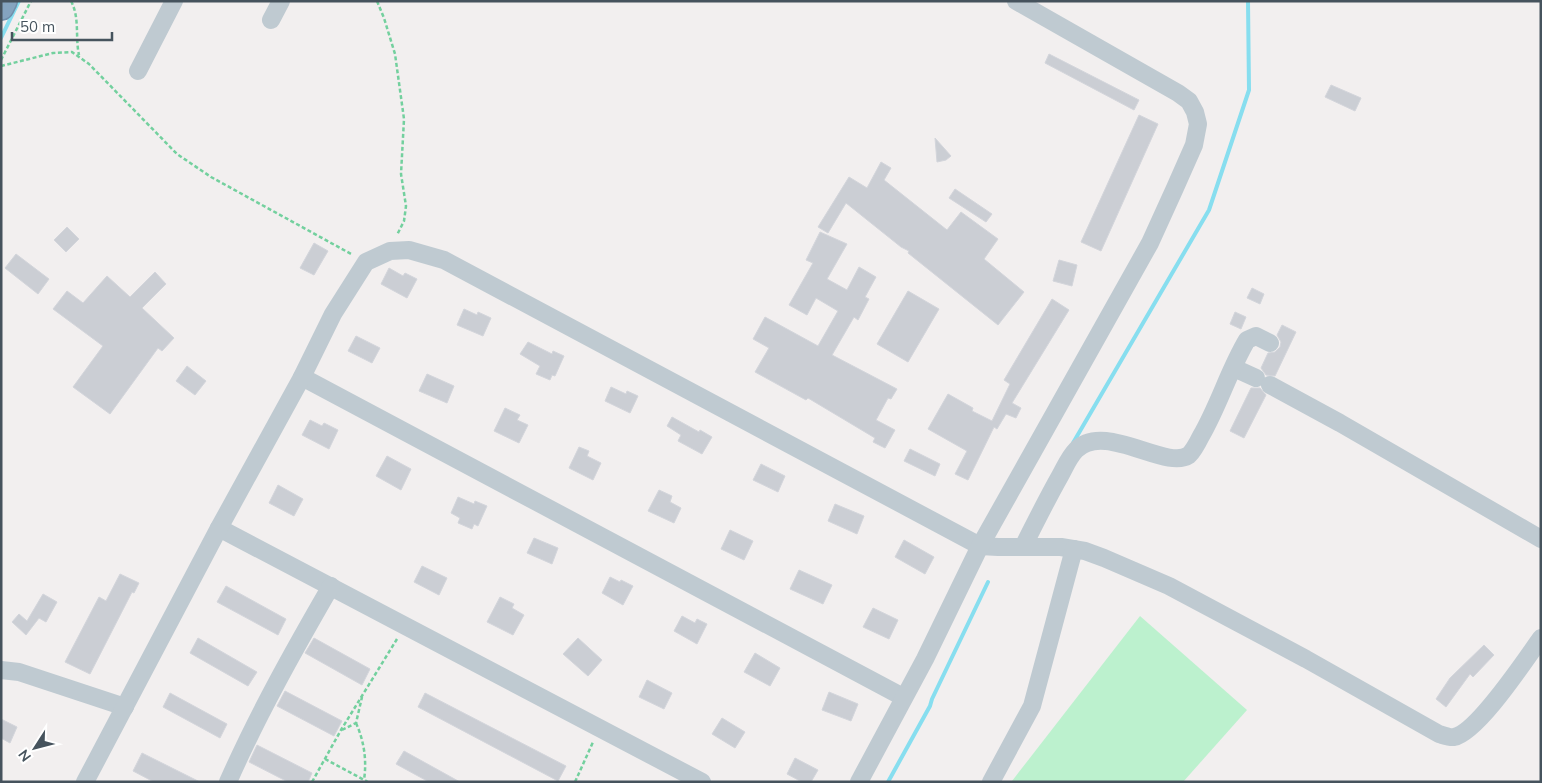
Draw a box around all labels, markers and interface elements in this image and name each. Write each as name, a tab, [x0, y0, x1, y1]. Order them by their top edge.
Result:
scale bar	[12, 10, 112, 42]
text: 50 m	[20, 17, 55, 36]
north arrow	[10, 723, 60, 773]
text: N	[14, 746, 35, 765]

